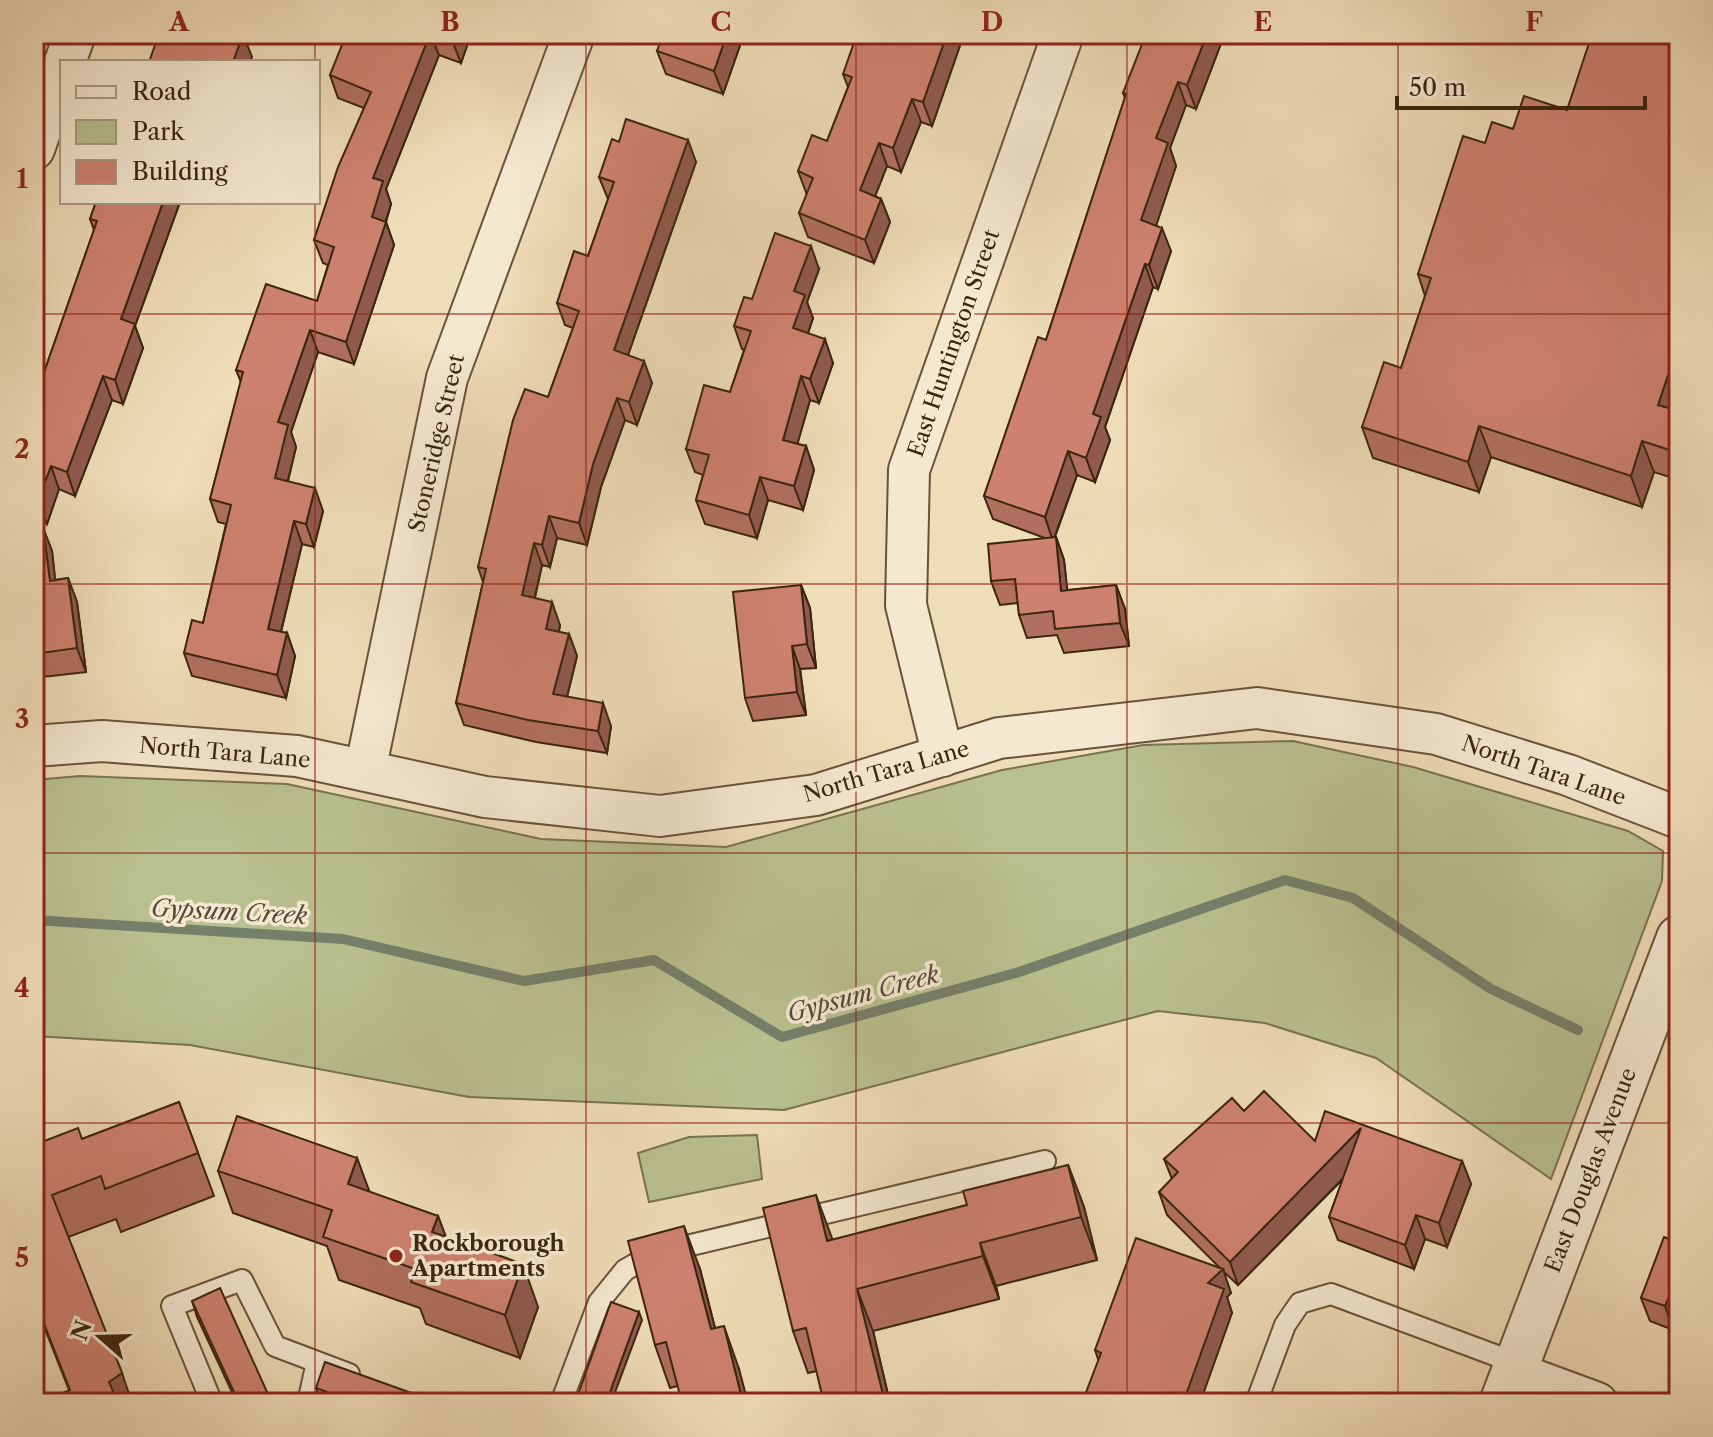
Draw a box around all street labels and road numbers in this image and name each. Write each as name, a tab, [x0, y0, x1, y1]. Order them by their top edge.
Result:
street label: East Huntington Street	[902, 226, 1005, 460]
street label: Stoneridge Street	[403, 351, 470, 535]
street label: North Tara Lane	[1458, 730, 1629, 811]
street label: North Tara Lane	[138, 732, 312, 773]
street label: North Tara Lane	[800, 735, 972, 808]
street label: East Douglas Avenue	[1539, 1064, 1642, 1276]

